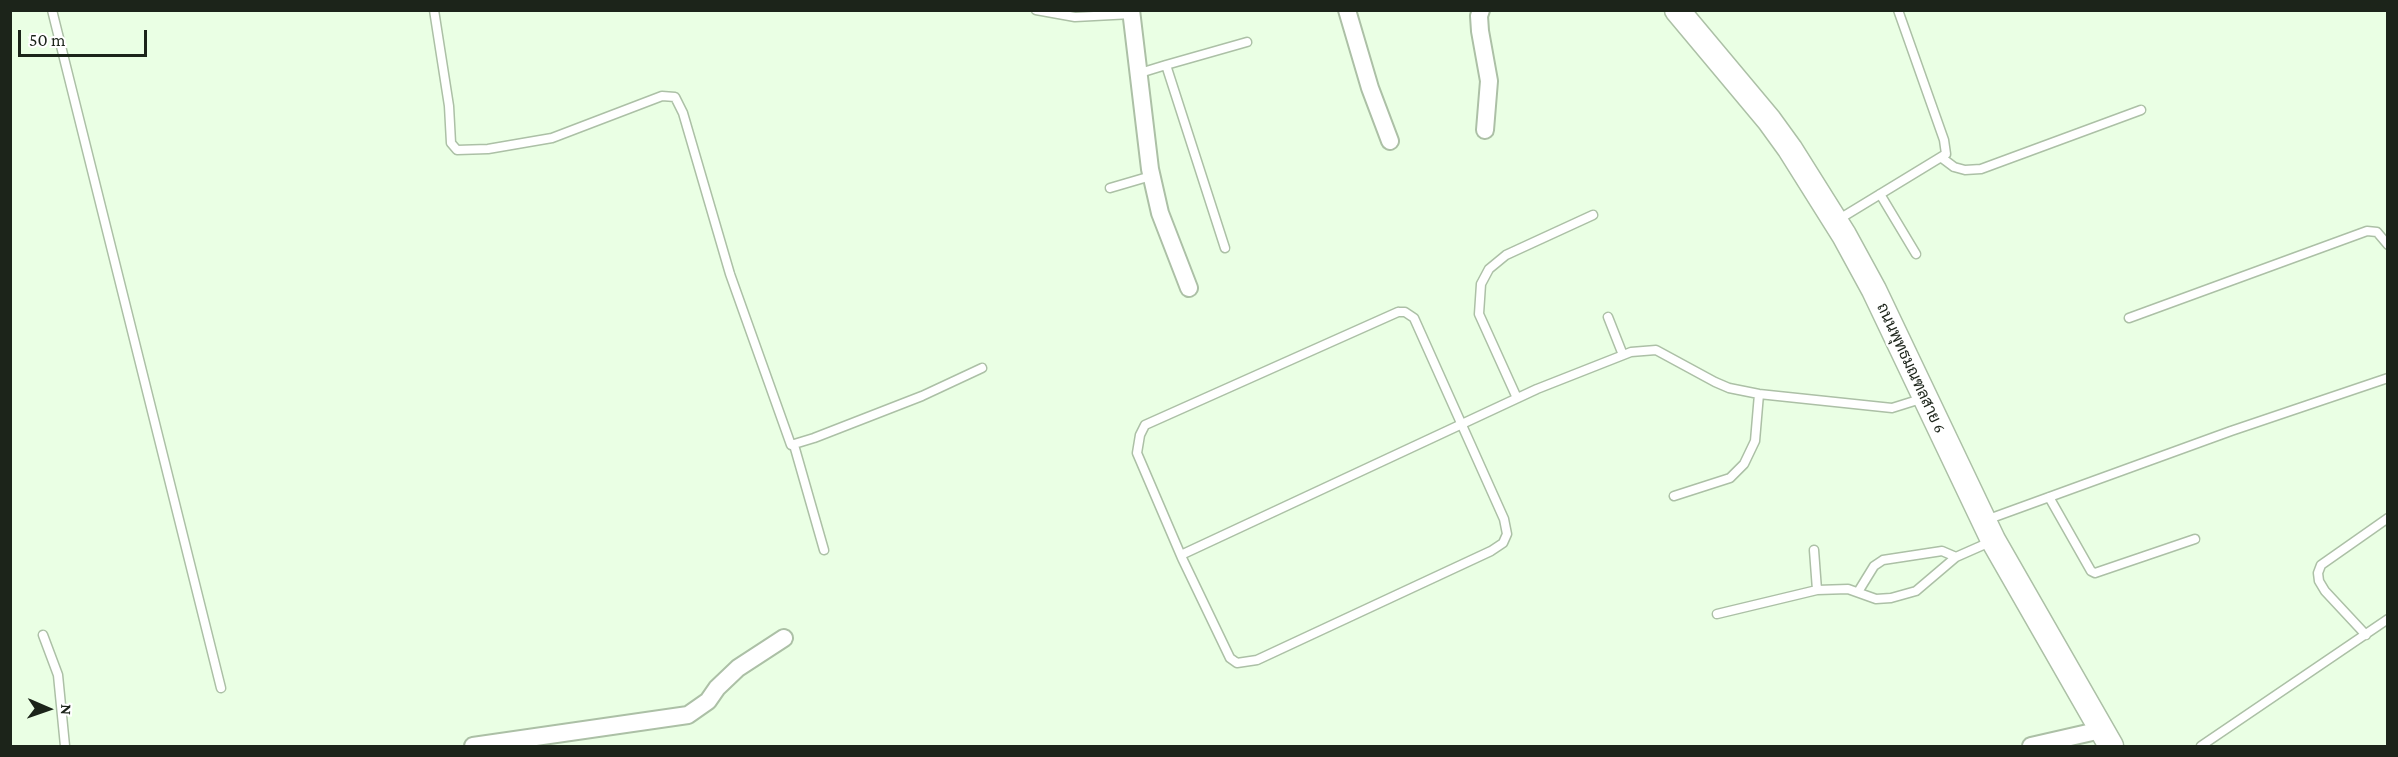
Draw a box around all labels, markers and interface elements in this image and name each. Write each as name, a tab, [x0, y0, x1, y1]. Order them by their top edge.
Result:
scale bar	[21, 18, 150, 56]
text: 50 m	[29, 30, 66, 50]
street label: ถนนพุทธมณฑลสาย 6	[1872, 300, 1950, 436]
north arrow	[18, 679, 78, 739]
text: N	[58, 704, 75, 715]

